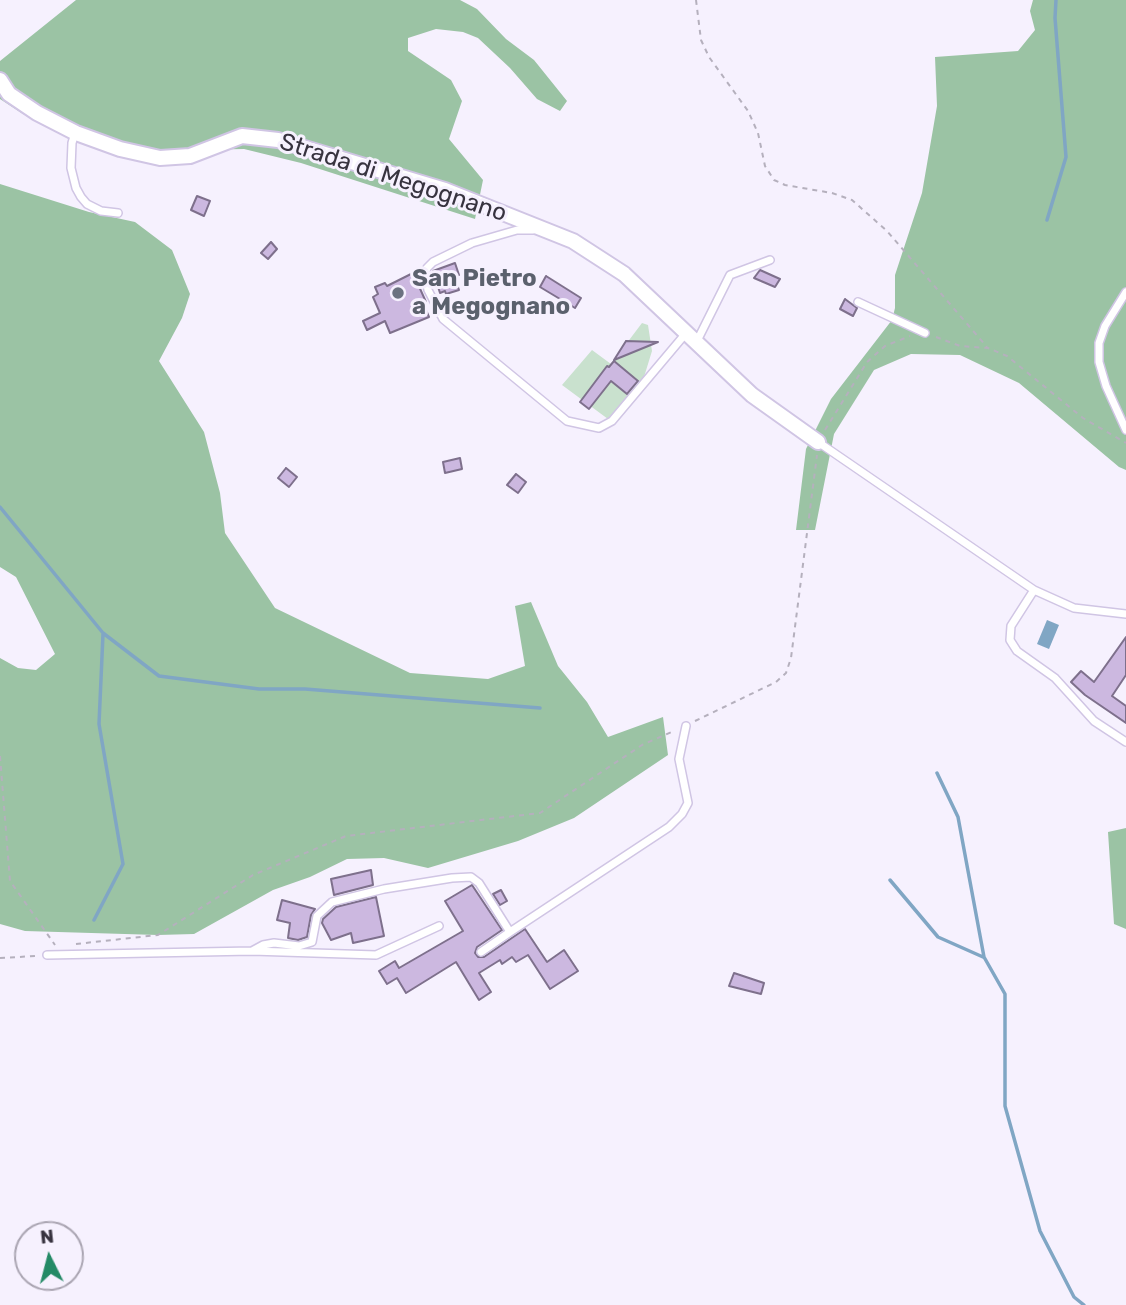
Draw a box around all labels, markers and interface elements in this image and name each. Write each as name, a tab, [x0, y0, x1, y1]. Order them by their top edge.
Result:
street label: Strada di Megognano	[276, 128, 510, 228]
place label: San Pietro a Megognano	[412, 265, 570, 321]
marker: San Pietro a Megognano	[390, 285, 406, 301]
north arrow	[14, 1221, 84, 1291]
text: N	[39, 1224, 55, 1249]

